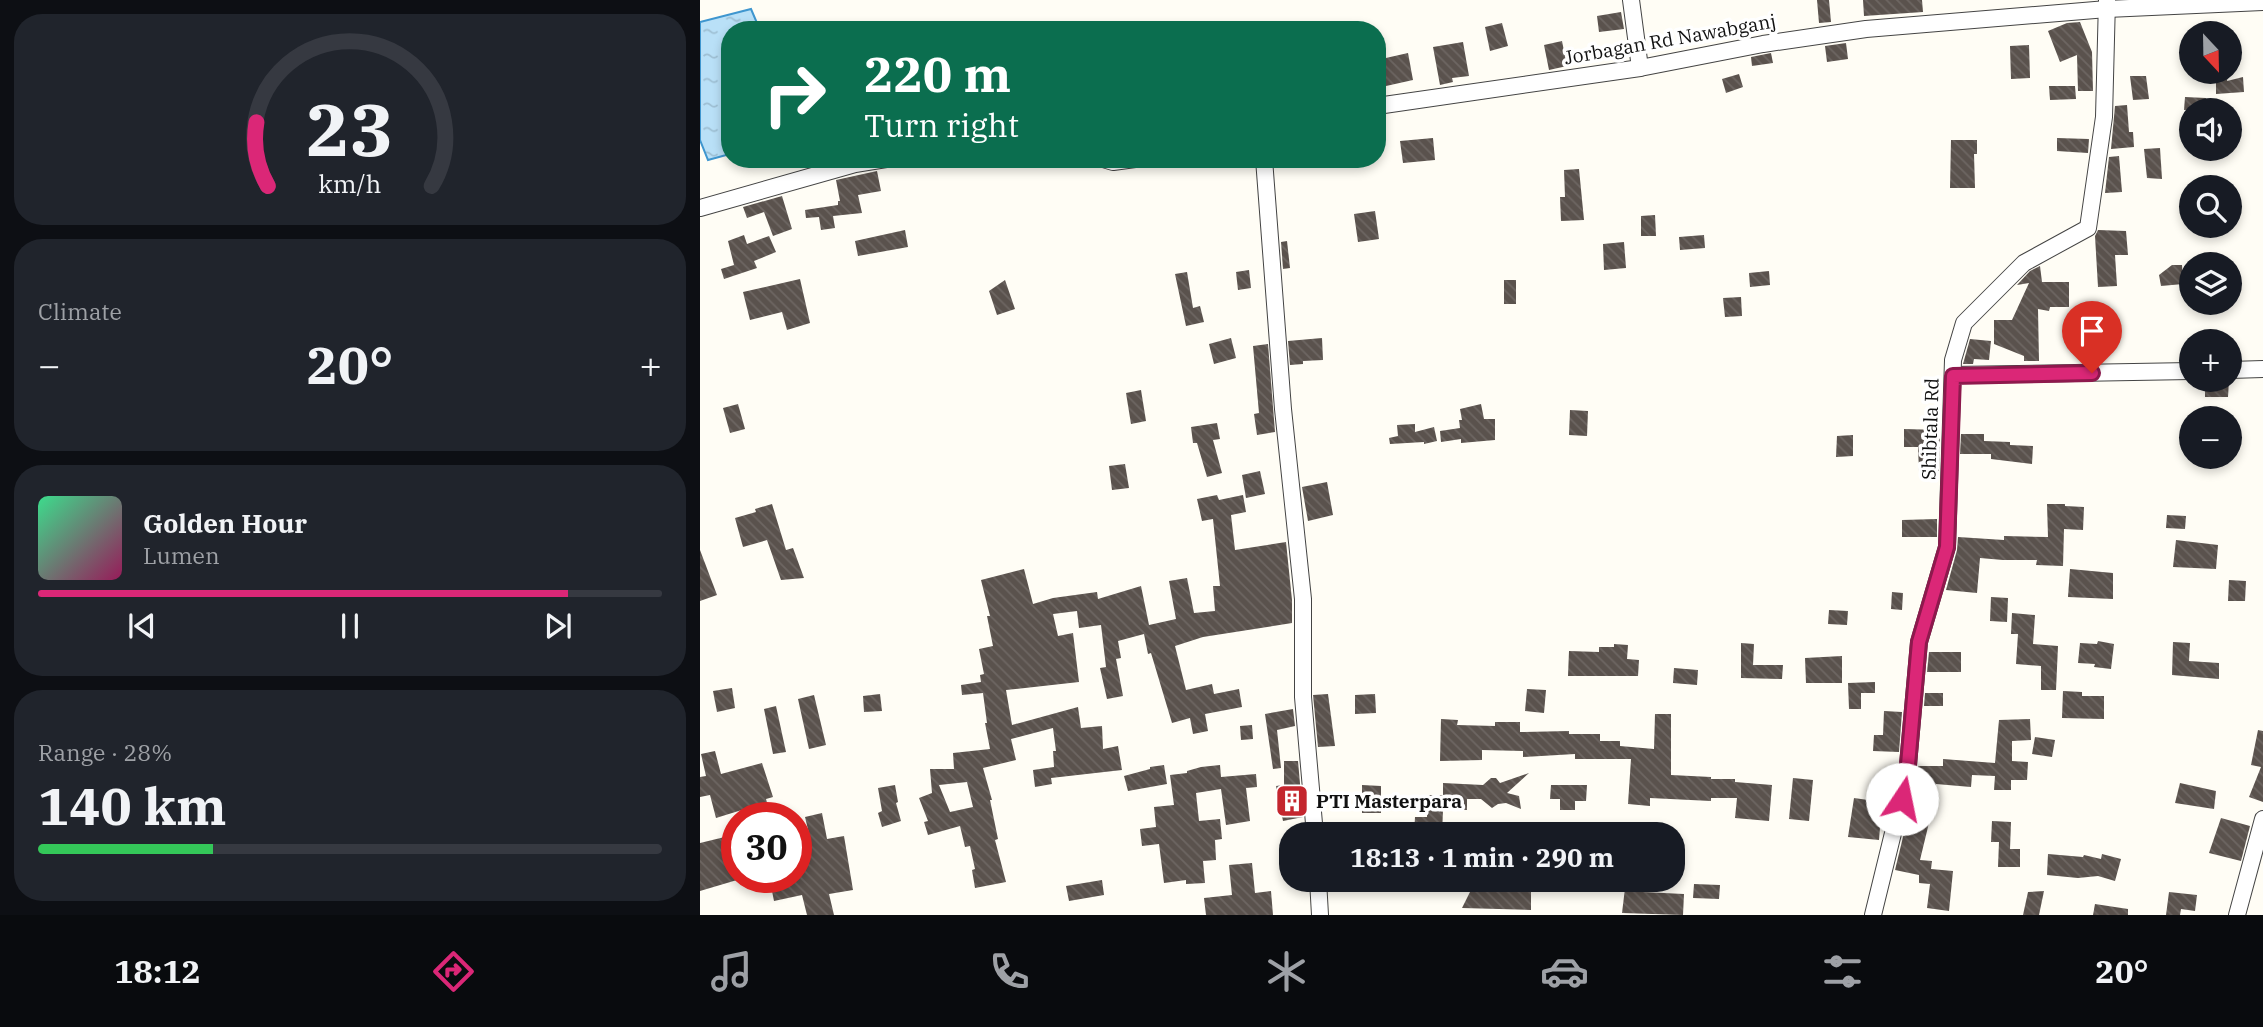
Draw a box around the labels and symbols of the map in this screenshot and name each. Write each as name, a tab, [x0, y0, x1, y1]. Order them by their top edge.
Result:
street label: Jorbagan Rd Nawabganj	[1562, 9, 1778, 69]
north arrow	[2179, 21, 2242, 84]
pin	[2062, 301, 2122, 373]
street label: Shibtala Rd	[1916, 378, 1944, 480]
position arrow	[1865, 762, 1939, 836]
building icon: PTI Masterpara	[1273, 782, 1311, 820]
place label: PTI Masterpara	[1316, 789, 1462, 813]
speed limit sign: 30	[721, 802, 812, 893]

